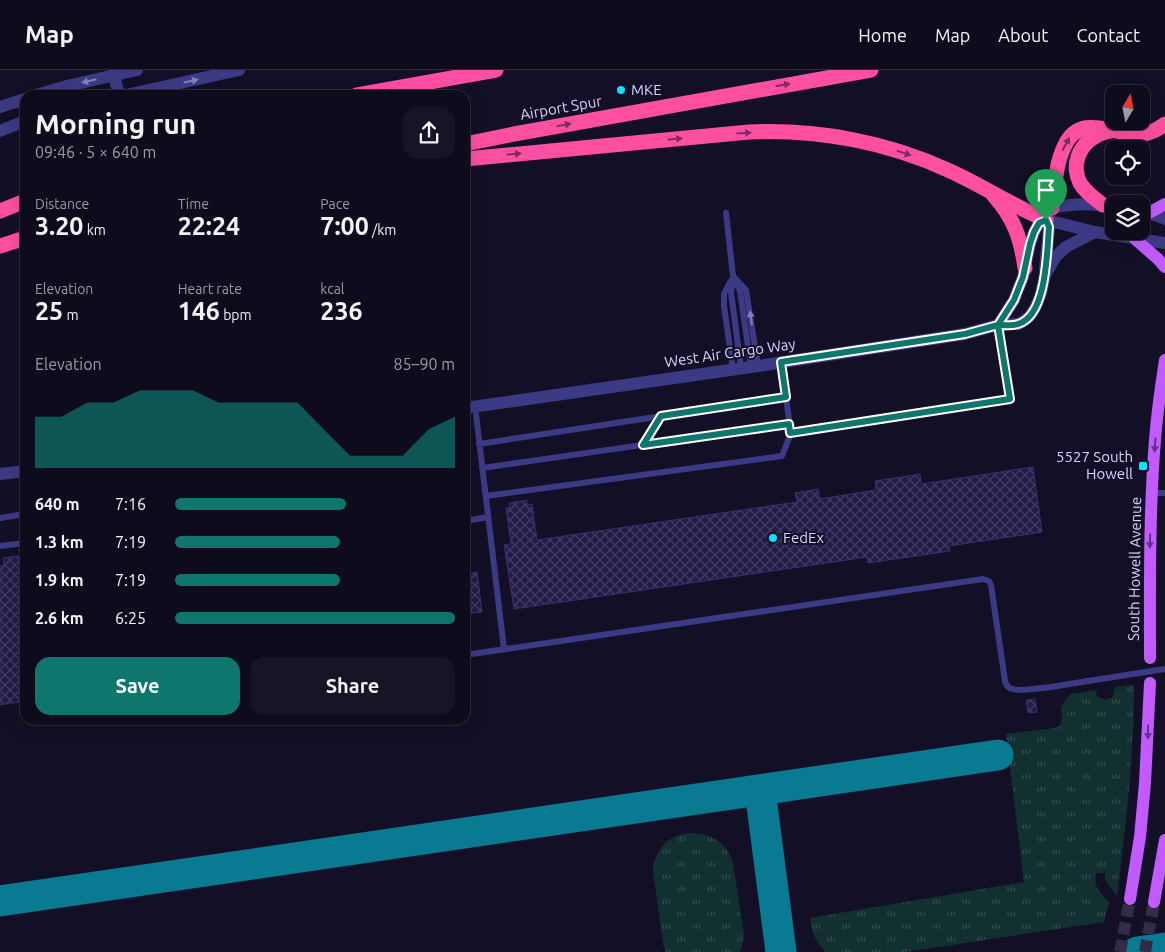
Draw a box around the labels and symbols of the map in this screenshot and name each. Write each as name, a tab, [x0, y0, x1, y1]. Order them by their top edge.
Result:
one-way arrow	[82, 77, 97, 85]
one-way arrow	[183, 77, 198, 85]
place label: MKE	[631, 81, 662, 98]
one-way arrow	[776, 81, 792, 89]
marker: MKE	[615, 84, 627, 96]
north arrow	[1105, 85, 1150, 130]
street label: Airport Spur	[519, 92, 603, 123]
one-way arrow	[557, 120, 573, 128]
one-way arrow	[736, 128, 752, 136]
one-way arrow	[668, 135, 684, 143]
one-way arrow	[1062, 137, 1070, 152]
one-way arrow	[897, 149, 912, 157]
one-way arrow	[506, 150, 522, 158]
pin	[1025, 169, 1067, 220]
one-way arrow	[747, 310, 755, 326]
street label: West Air Cargo Way	[663, 335, 797, 370]
one-way arrow	[1150, 437, 1158, 453]
place label: 5527 South Howell	[1056, 448, 1133, 482]
marker: 5527 South Howell	[1137, 460, 1149, 472]
street label: South Howell Avenue	[1125, 497, 1144, 641]
place label: FedEx	[783, 529, 824, 546]
marker: FedEx	[767, 532, 779, 544]
one-way arrow	[1146, 534, 1154, 550]
one-way arrow	[1144, 724, 1152, 740]

